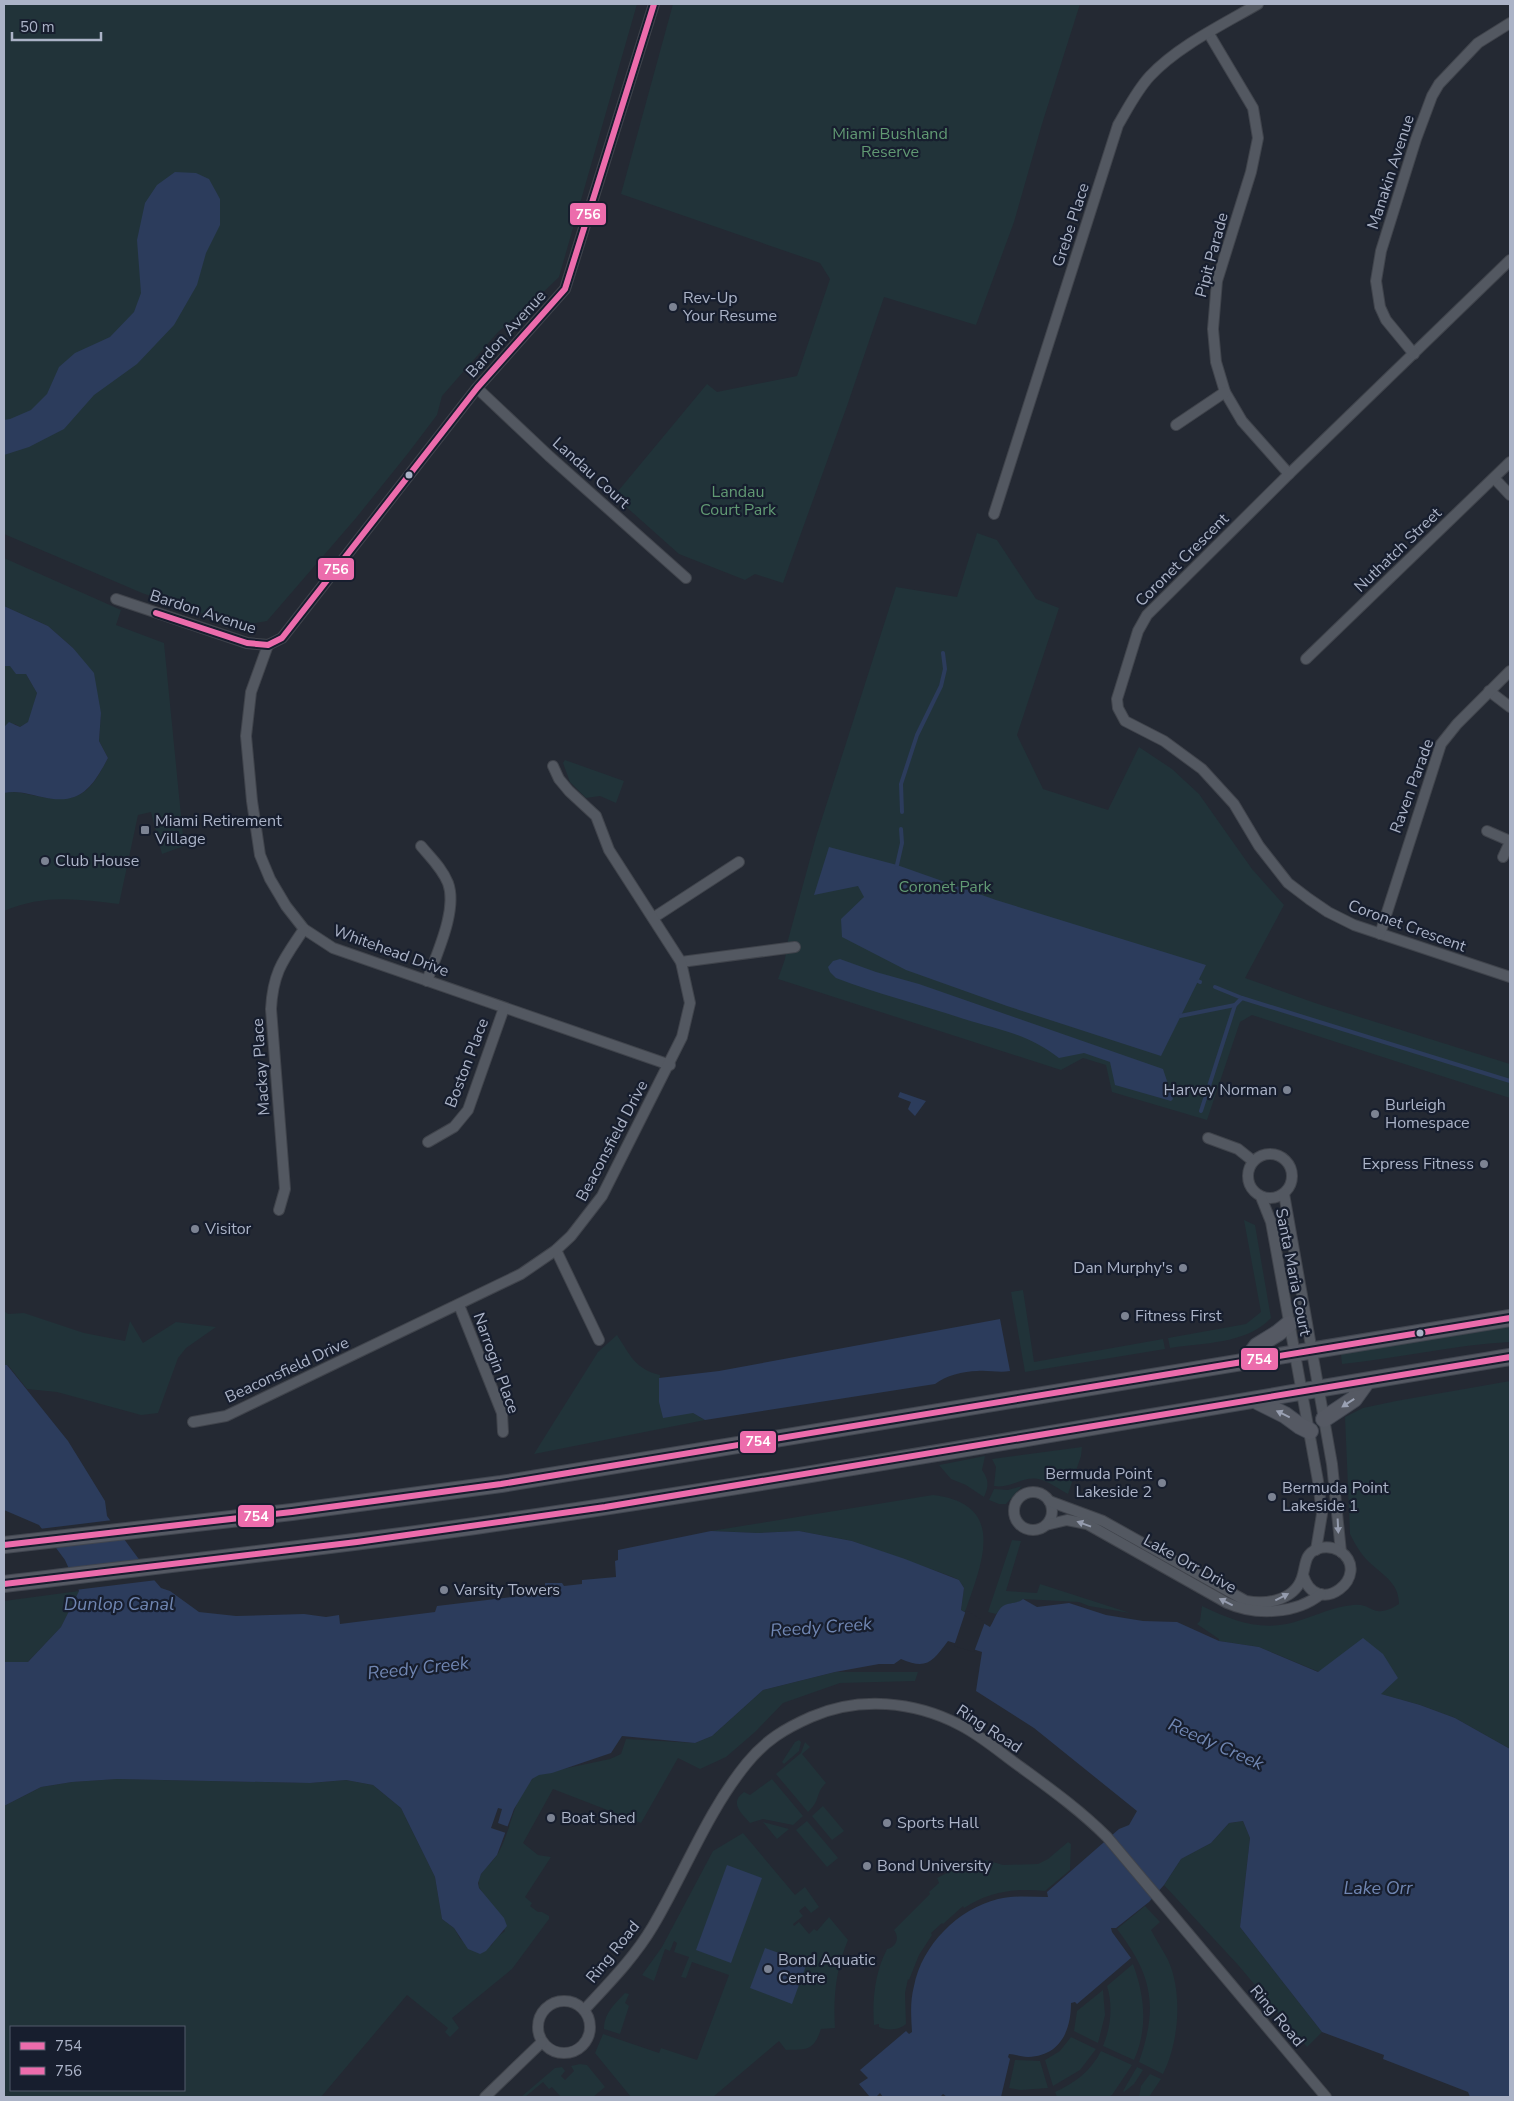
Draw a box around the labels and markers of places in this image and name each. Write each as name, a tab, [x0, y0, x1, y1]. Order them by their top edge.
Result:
place label: Rev-Up Your Resume	[682, 287, 777, 327]
marker: Rev-Up Your Resume	[667, 301, 679, 313]
unlabelled marker	[404, 470, 414, 480]
place label: Miami Retirement Village	[154, 810, 282, 850]
marker: Miami Retirement Village	[139, 824, 151, 836]
place label: Club House	[55, 850, 139, 872]
marker: Club House	[39, 855, 51, 867]
place label: Harvey Norman	[1164, 1079, 1277, 1101]
marker: Harvey Norman	[1281, 1084, 1293, 1096]
place label: Burleigh Homespace	[1385, 1094, 1470, 1134]
marker: Burleigh Homespace	[1369, 1108, 1381, 1120]
place label: Express Fitness	[1362, 1153, 1474, 1175]
marker: Express Fitness	[1478, 1158, 1490, 1170]
place label: Visitor	[204, 1218, 252, 1240]
marker: Visitor	[189, 1223, 201, 1235]
place label: Dan Murphy's	[1073, 1257, 1173, 1279]
marker: Dan Murphy's	[1177, 1262, 1189, 1274]
place label: Fitness First	[1135, 1305, 1222, 1327]
marker: Fitness First	[1119, 1310, 1131, 1322]
unlabelled marker	[1415, 1328, 1425, 1338]
place label: Bermuda Point Lakeside 2	[1045, 1463, 1152, 1503]
marker: Bermuda Point Lakeside 2	[1156, 1477, 1168, 1489]
place label: Bermuda Point Lakeside 1	[1282, 1477, 1389, 1517]
marker: Bermuda Point Lakeside 1	[1266, 1491, 1278, 1503]
place label: Varsity Towers	[453, 1579, 560, 1601]
marker: Varsity Towers	[438, 1584, 450, 1596]
place label: Boat Shed	[561, 1807, 636, 1829]
marker: Boat Shed	[545, 1812, 557, 1824]
place label: Sports Hall	[897, 1812, 979, 1834]
marker: Sports Hall	[881, 1817, 893, 1829]
place label: Bond University	[877, 1855, 992, 1877]
marker: Bond University	[861, 1860, 873, 1872]
place label: Bond Aquatic Centre	[778, 1949, 876, 1989]
marker: Bond Aquatic Centre	[762, 1963, 774, 1975]

